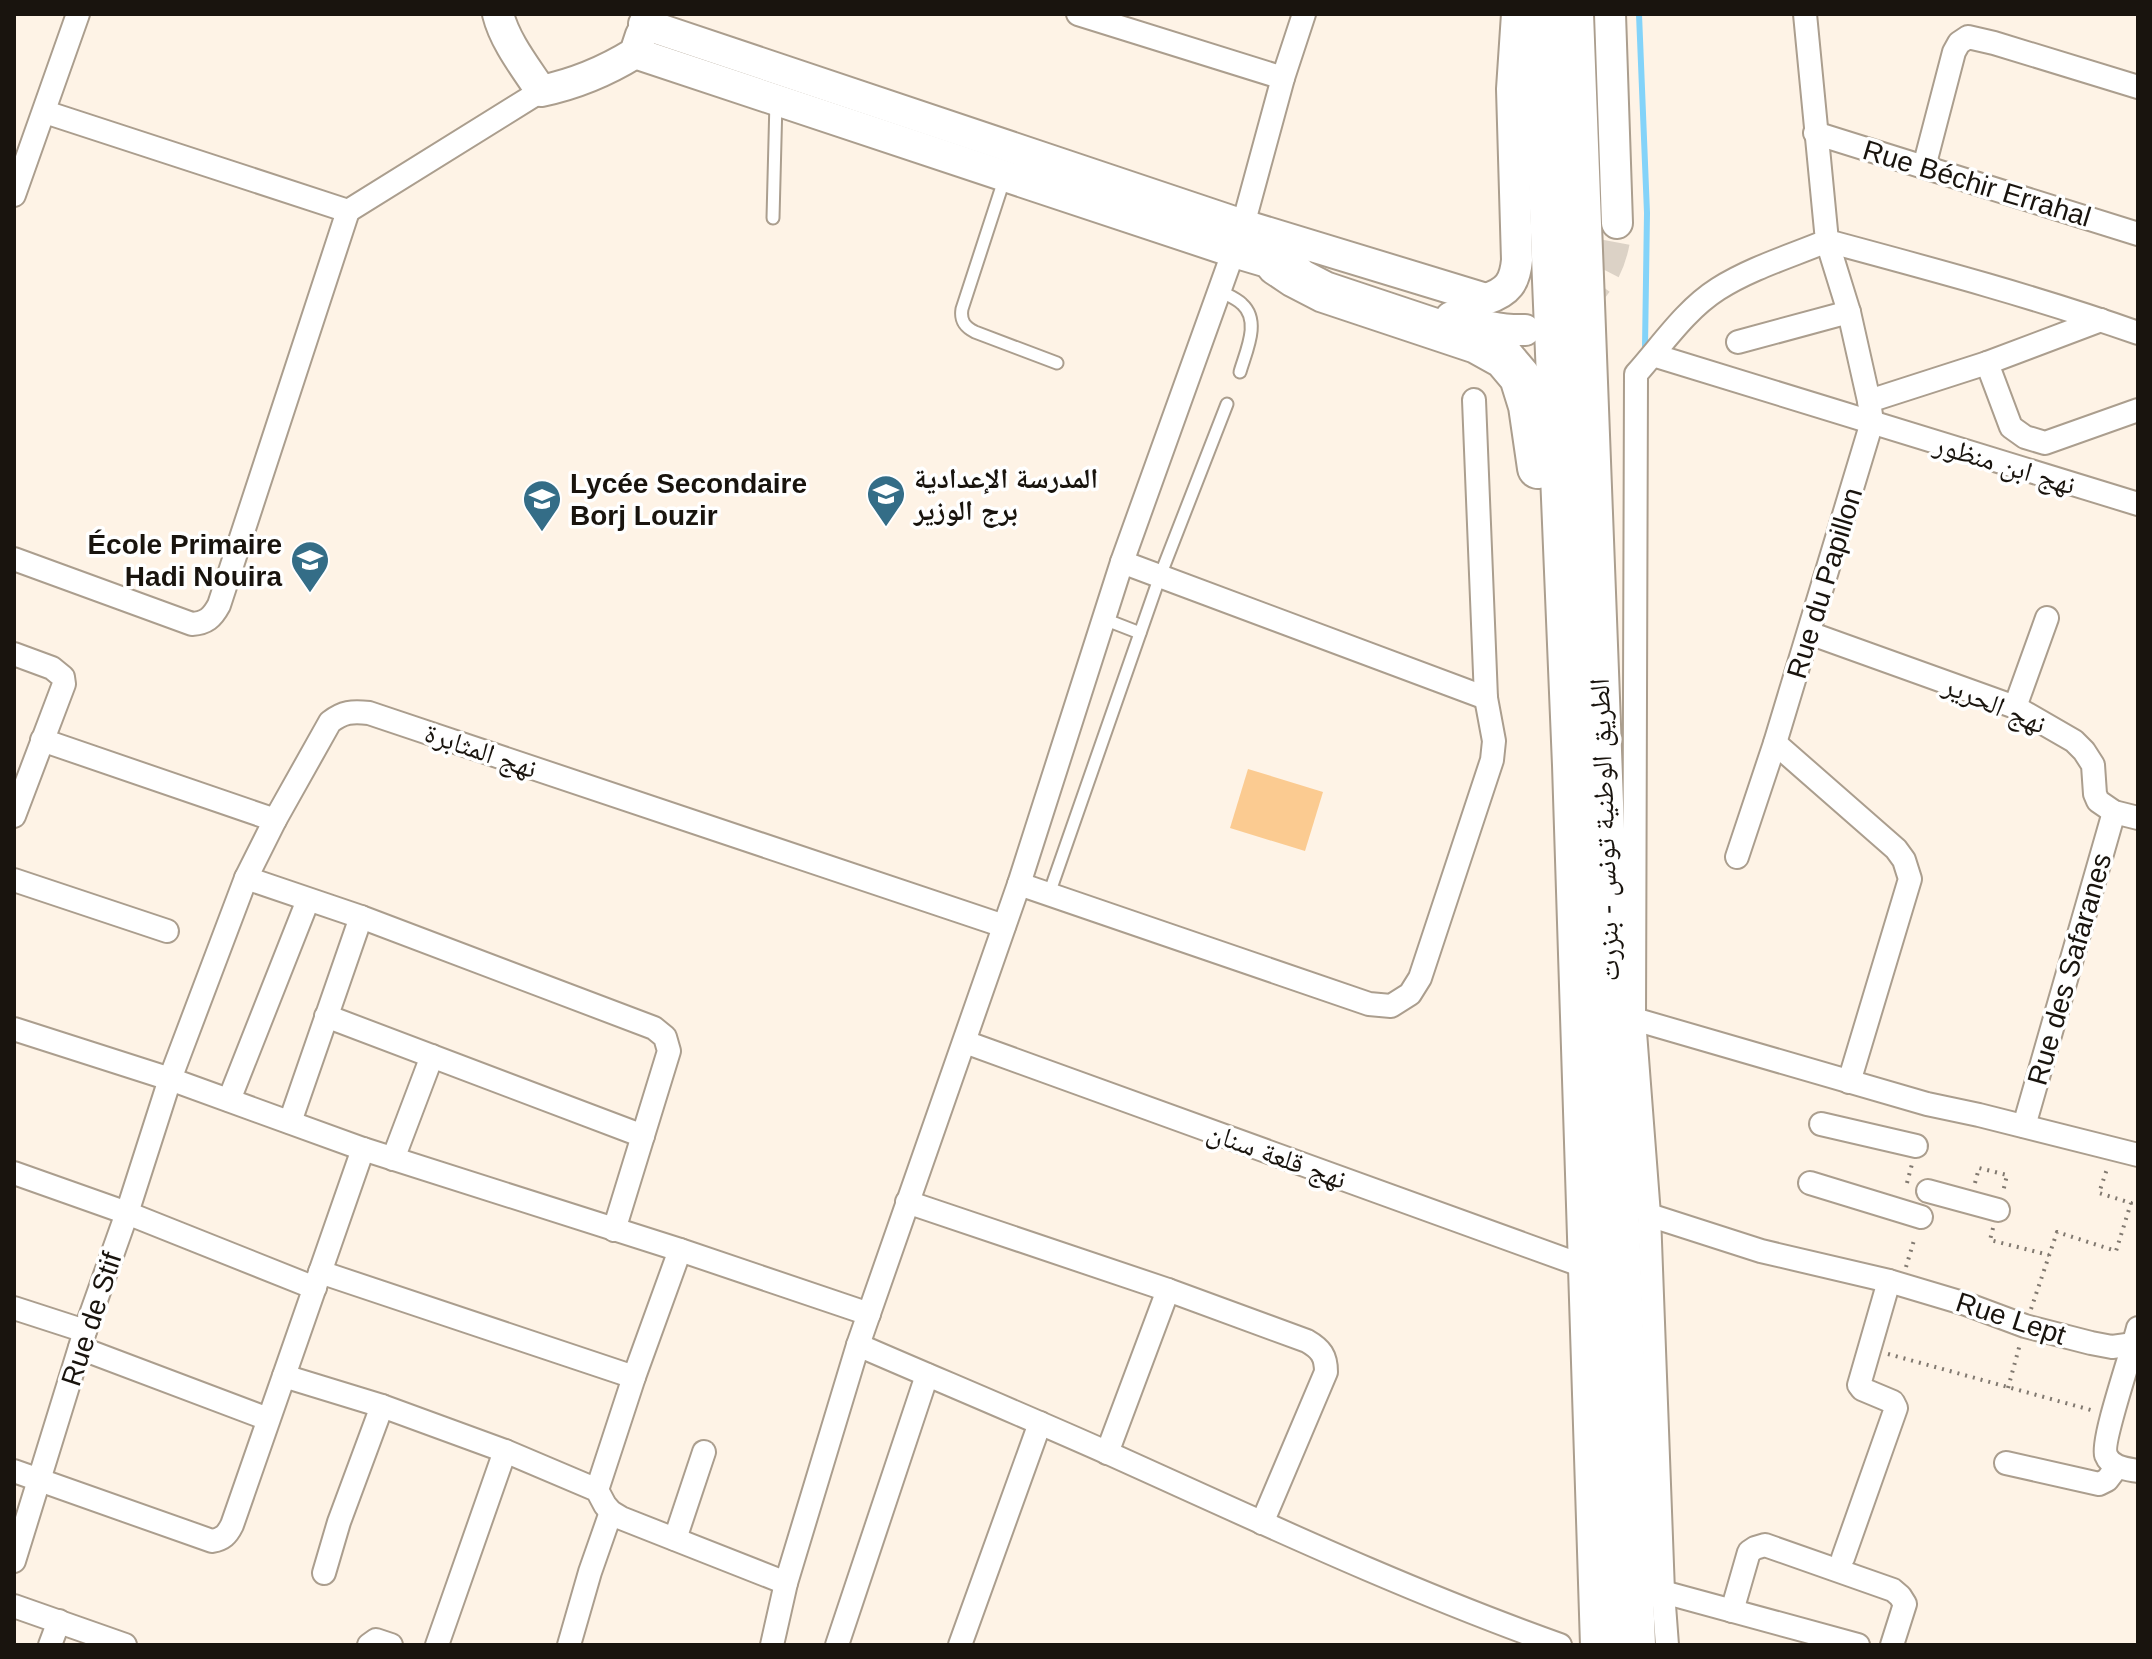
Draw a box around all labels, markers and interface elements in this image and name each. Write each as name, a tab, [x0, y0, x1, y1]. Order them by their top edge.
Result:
street label: Rue Béchir Errahal	[1859, 134, 2094, 233]
street label: نهج ابن منظور	[1929, 428, 2079, 503]
place label: المدرسة الإعدادية برج الوزير	[913, 463, 1098, 528]
place label: Lycée Secondaire Borj Louzir	[570, 468, 807, 531]
school or university icon: المدرسة الإعدادية برج الوزير	[865, 473, 907, 528]
school or university icon: Lycée Secondaire Borj Louzir	[521, 478, 563, 533]
street label: Rue du Papillon	[1781, 484, 1868, 682]
place label: École Primaire Hadi Nouira	[87, 529, 282, 592]
school or university icon: École Primaire Hadi Nouira	[289, 539, 331, 594]
street label: نهج الحرير	[1937, 669, 2051, 742]
street label: الطريق الوطنية تونس - بنزرت	[1584, 678, 1627, 982]
street label: نهج المثابرة	[420, 717, 541, 786]
street label: Rue des Safaranes	[2022, 850, 2117, 1089]
street label: نهج قلعة سنان	[1202, 1116, 1351, 1197]
street label: Rue de Stif	[55, 1248, 128, 1390]
street label: Rue Lept	[1952, 1286, 2070, 1351]

